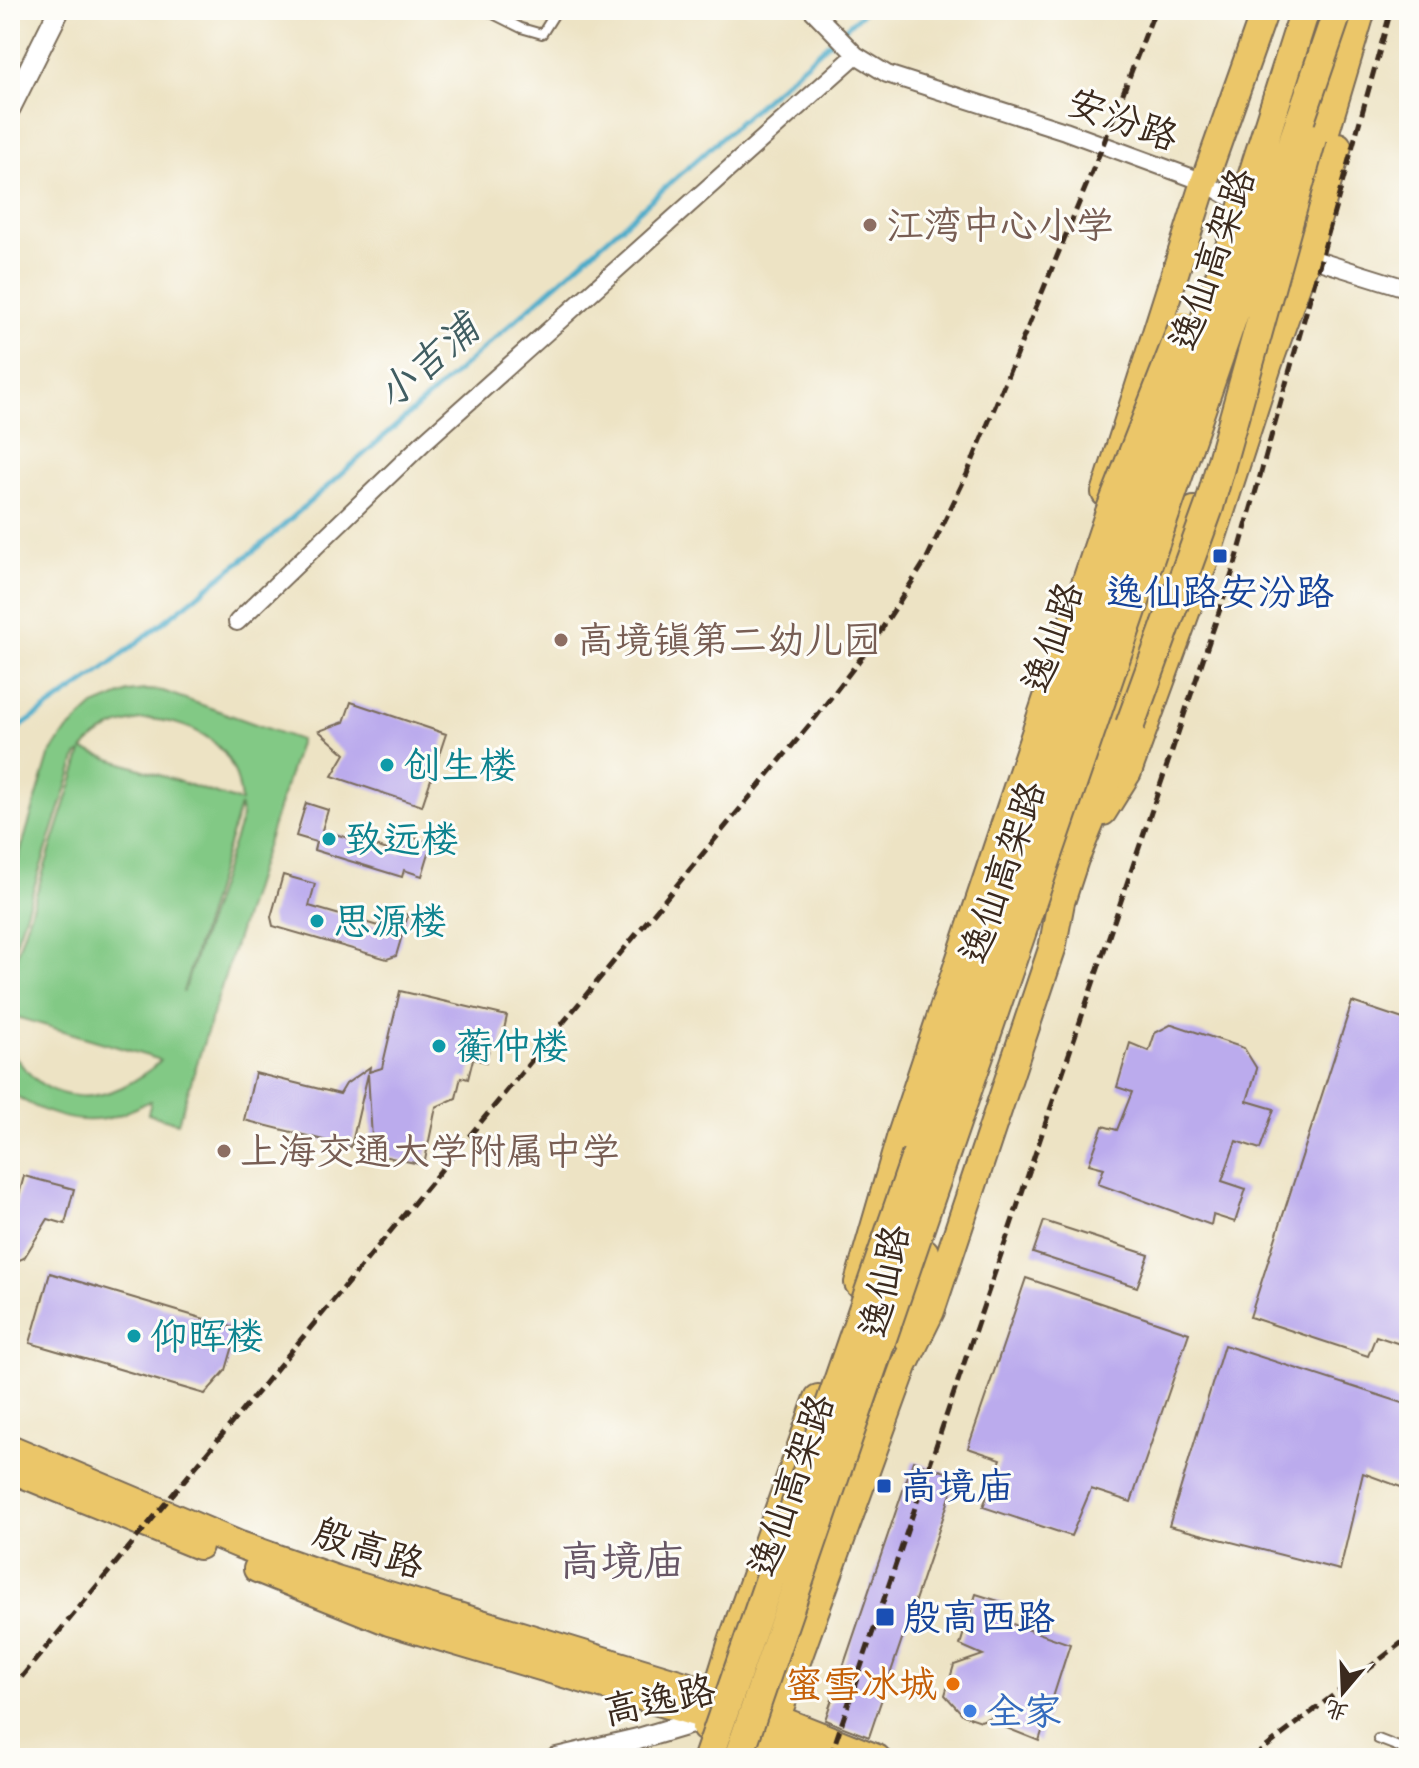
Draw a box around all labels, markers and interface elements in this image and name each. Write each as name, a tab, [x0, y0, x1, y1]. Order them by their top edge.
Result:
street label: 安汾路	[1061, 78, 1184, 161]
street label: 逸仙高架路	[1159, 162, 1266, 357]
place label: 江湾中心小学	[886, 202, 1114, 249]
marker: 江湾中心小学	[861, 216, 879, 234]
water label: 小吉浦	[366, 300, 493, 420]
marker: 逸仙路安汾路	[1211, 547, 1229, 565]
place label: 逸仙路安汾路	[1106, 569, 1334, 616]
street label: 逸仙路	[1012, 576, 1093, 699]
place label: 高境镇第二幼儿园	[577, 617, 881, 664]
marker: 高境镇第二幼儿园	[552, 631, 570, 649]
place label: 创生楼	[403, 742, 517, 789]
marker: 创生楼	[378, 756, 396, 774]
street label: 逸仙高架路	[949, 775, 1056, 970]
place label: 致远楼	[345, 816, 459, 863]
marker: 致远楼	[320, 830, 338, 848]
place label: 思源楼	[333, 898, 447, 945]
marker: 思源楼	[308, 912, 326, 930]
place label: 蘅仲楼	[455, 1023, 569, 1070]
marker: 蘅仲楼	[430, 1037, 448, 1055]
place label: 上海交通大学附属中学	[240, 1128, 620, 1175]
marker: 上海交通大学附属中学	[215, 1142, 233, 1160]
street label: 逸仙路	[850, 1220, 919, 1342]
place label: 仰晖楼	[150, 1313, 264, 1360]
marker: 仰晖楼	[125, 1327, 143, 1345]
street label: 逸仙高架路	[738, 1388, 845, 1583]
place label: 高境庙	[900, 1463, 1014, 1510]
marker: 高境庙	[875, 1477, 893, 1495]
street label: 殷高路	[307, 1509, 430, 1588]
district label: 高境庙	[559, 1535, 685, 1588]
place label: 殷高西路	[903, 1594, 1055, 1641]
marker: 殷高西路	[874, 1606, 896, 1628]
north arrow	[1303, 1652, 1383, 1732]
place label: 蜜雪冰城	[785, 1661, 937, 1708]
street label: 高逸路	[598, 1666, 720, 1735]
marker: 蜜雪冰城	[944, 1675, 962, 1693]
place label: 全家	[986, 1688, 1062, 1735]
text: 北	[1322, 1693, 1352, 1727]
marker: 全家	[961, 1702, 979, 1720]

